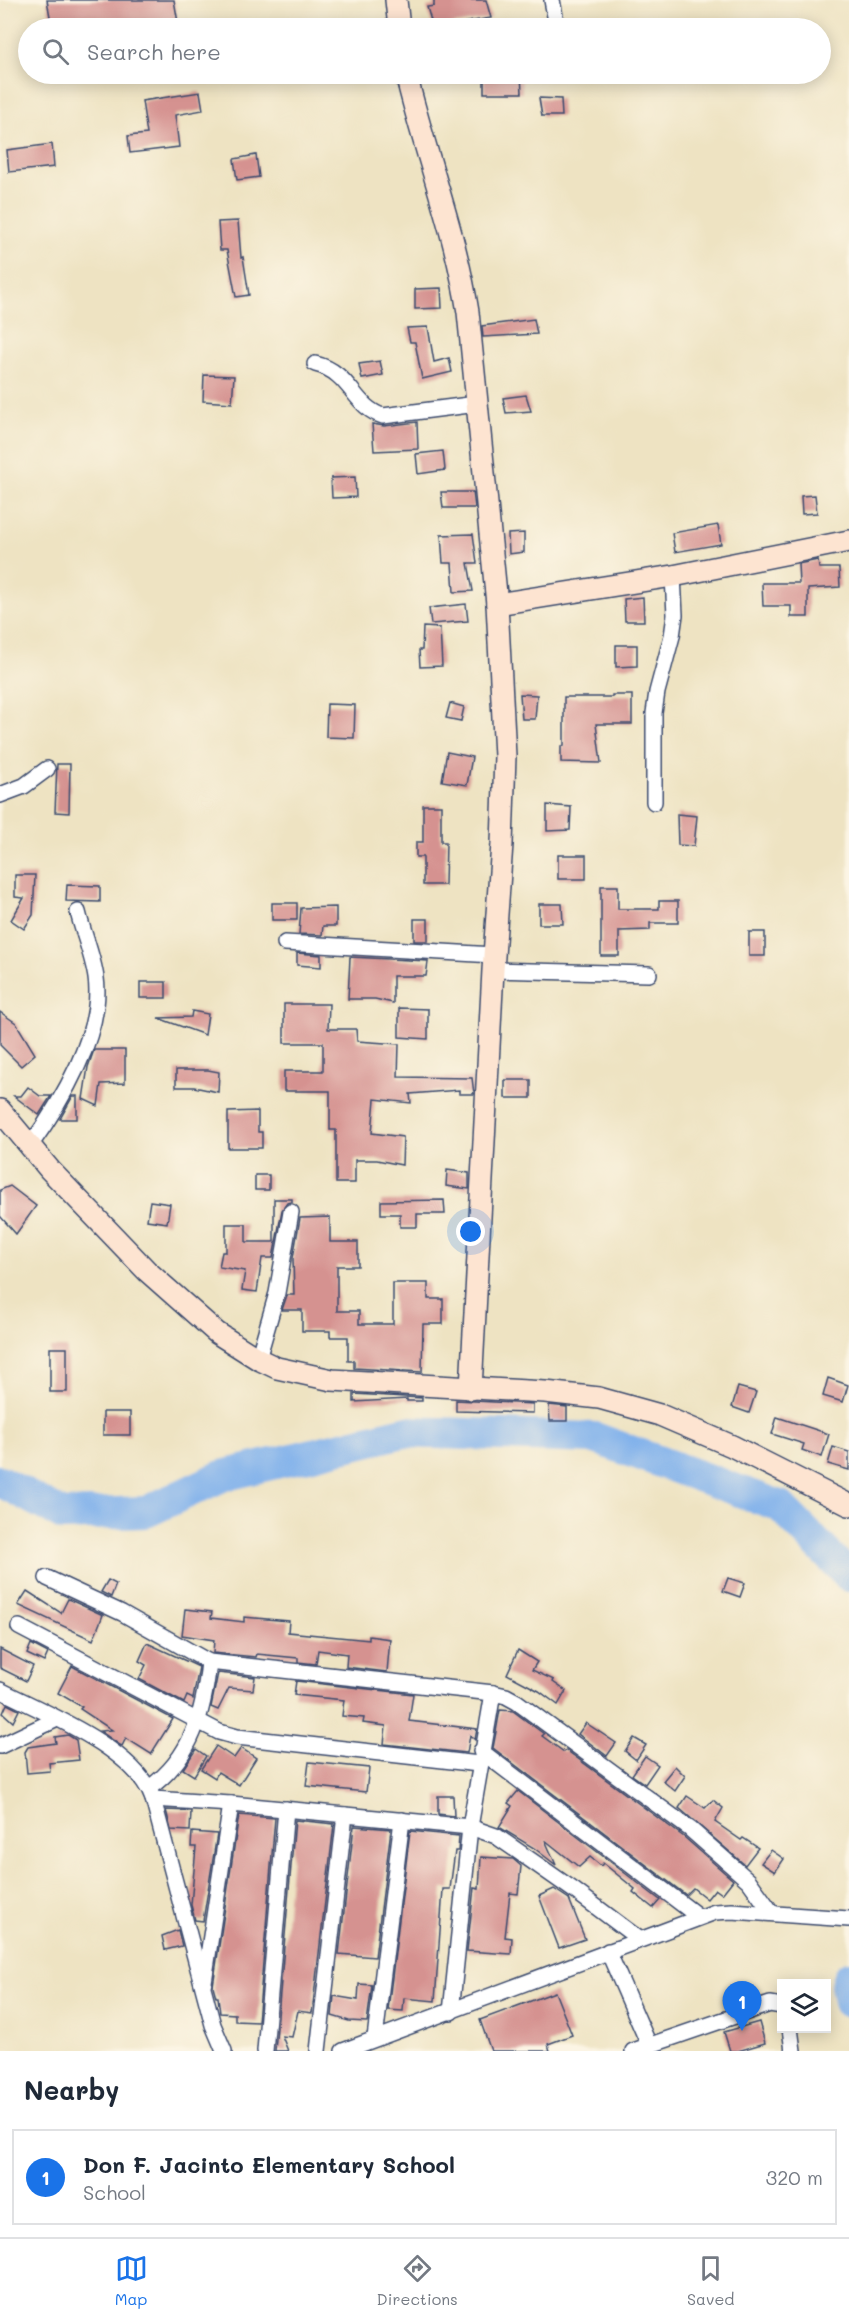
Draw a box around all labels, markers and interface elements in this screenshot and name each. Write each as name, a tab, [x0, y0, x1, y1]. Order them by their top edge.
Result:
search box	[18, 18, 831, 84]
icon: search	[39, 35, 72, 68]
text: Search here	[87, 37, 221, 66]
your location	[456, 1217, 485, 1246]
map controls	[777, 1979, 831, 2033]
button: layers	[777, 1979, 831, 2033]
pin: 1	[722, 1982, 762, 2031]
text: Nearby	[24, 2073, 119, 2107]
text: Don F. Jacinto Elementary School	[83, 2150, 455, 2179]
text: 1	[41, 2164, 50, 2190]
text: 320 m	[765, 2164, 823, 2190]
text: School	[83, 2179, 146, 2205]
tab: Map	[115, 2252, 148, 2309]
tab: Directions	[377, 2252, 458, 2309]
tab: Saved	[687, 2252, 734, 2309]

